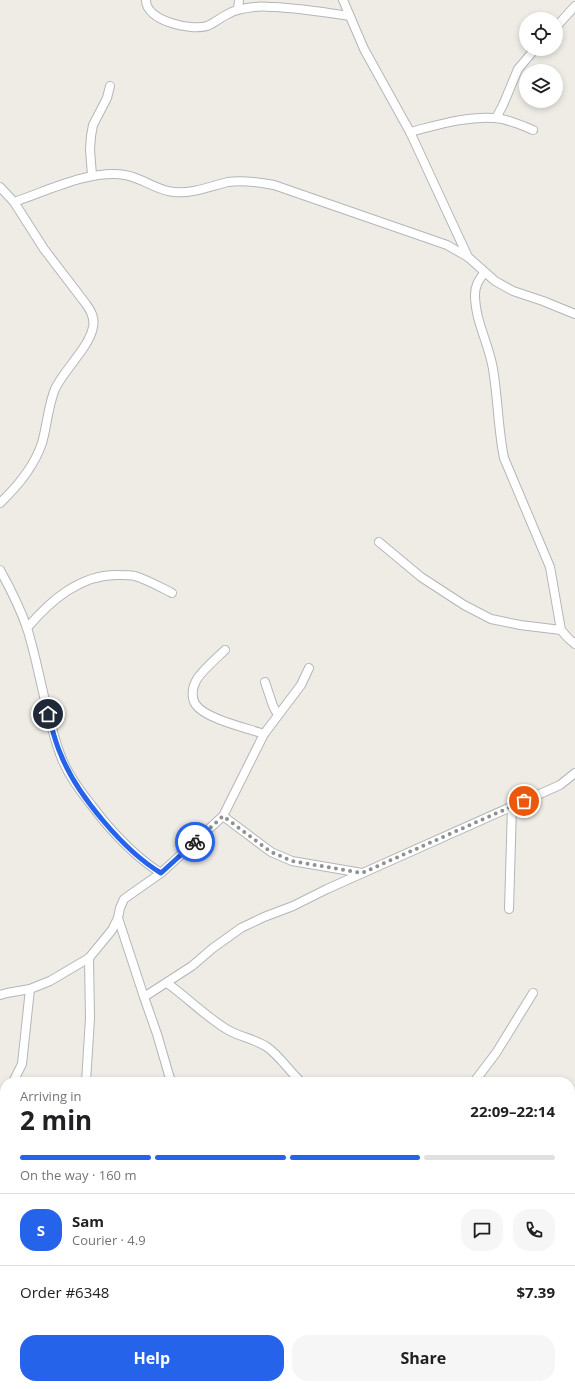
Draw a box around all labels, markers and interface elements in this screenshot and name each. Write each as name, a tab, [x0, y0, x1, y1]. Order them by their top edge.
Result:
map controls	[519, 12, 563, 108]
button: locate	[519, 12, 563, 56]
button: layers	[519, 64, 563, 108]
pin	[31, 697, 65, 731]
icon: home	[37, 703, 59, 725]
pin	[507, 784, 541, 818]
icon: bag	[513, 790, 535, 812]
courier	[175, 822, 215, 862]
icon: bike	[184, 831, 206, 853]
text: Arriving in	[20, 1087, 82, 1105]
text: 22:09–22:14	[470, 1101, 555, 1121]
text: 2 min	[20, 1102, 92, 1138]
text: On the way · 160 m	[20, 1166, 136, 1184]
button: chat	[461, 1209, 503, 1251]
button: phone	[513, 1209, 555, 1251]
text: Sam	[72, 1211, 104, 1231]
text: S	[37, 1220, 45, 1240]
text: Courier · 4.9	[72, 1231, 146, 1249]
text: Order #6348	[20, 1282, 109, 1302]
text: $7.39	[516, 1282, 555, 1302]
button: Help	[20, 1335, 284, 1381]
button: Share	[292, 1335, 555, 1381]

